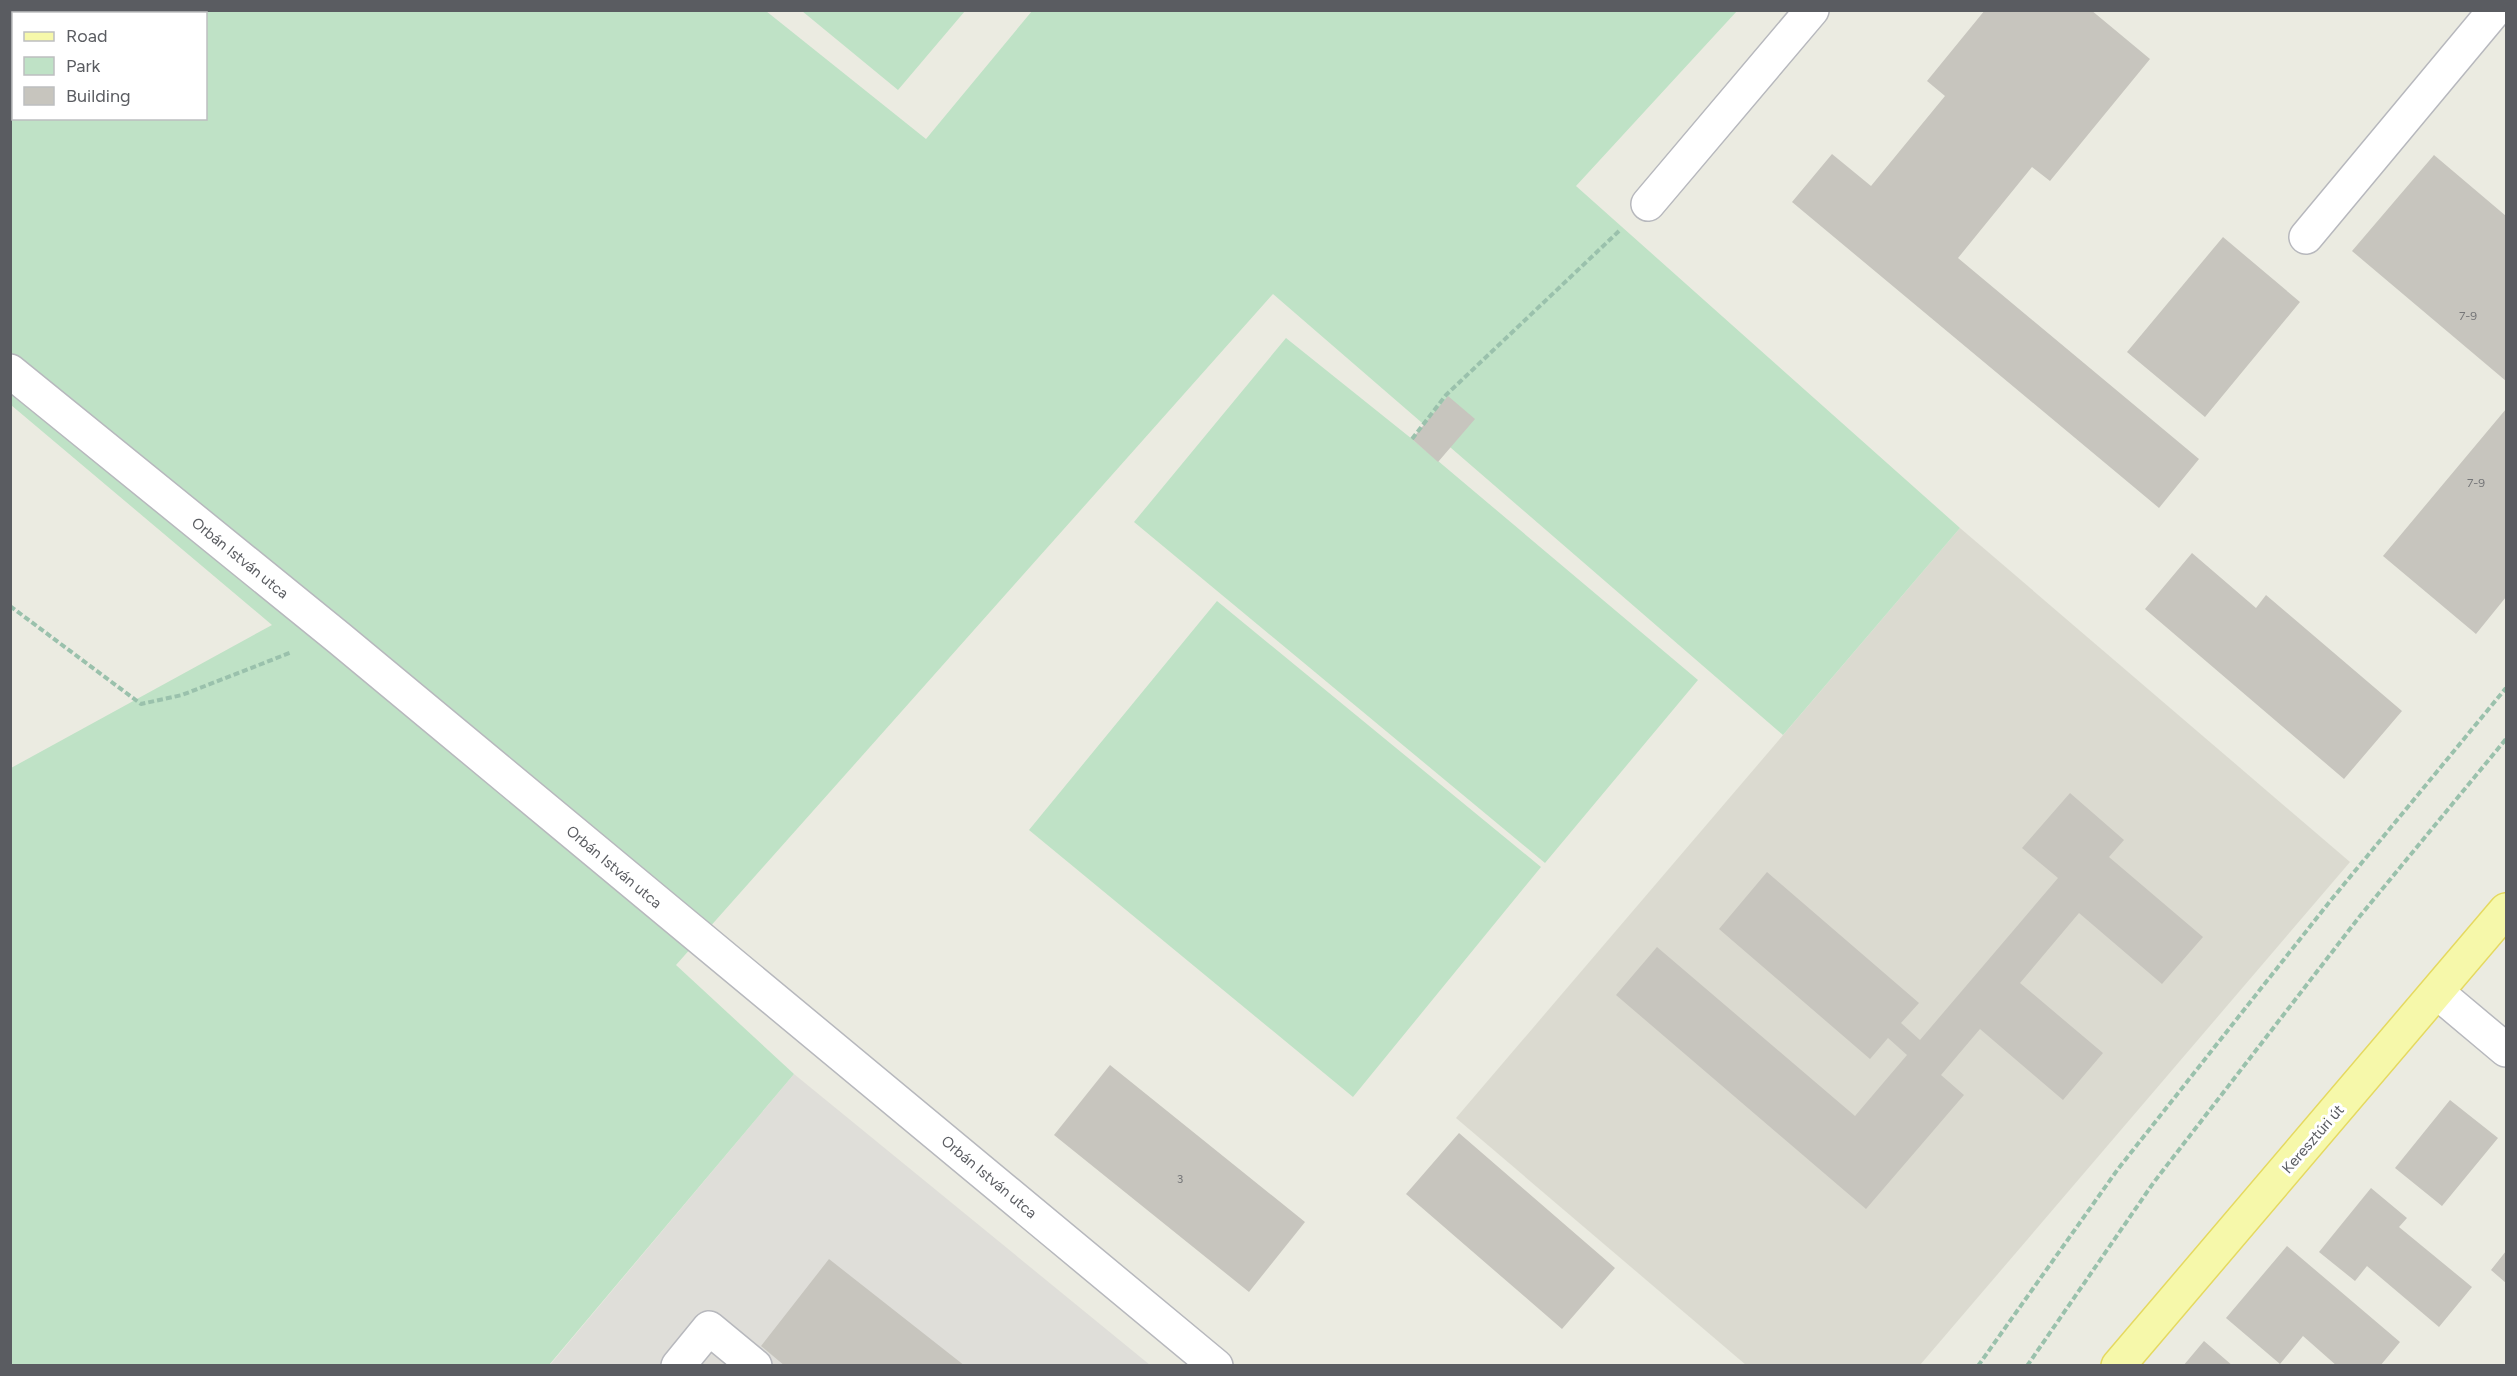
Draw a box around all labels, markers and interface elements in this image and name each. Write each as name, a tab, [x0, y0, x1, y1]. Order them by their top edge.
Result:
legend	[12, 12, 207, 120]
text: Road	[66, 25, 107, 47]
text: Park	[66, 55, 101, 77]
text: Building	[66, 85, 131, 107]
house number: 7-9	[2459, 309, 2477, 323]
house number: 7-9	[2467, 476, 2485, 490]
street label: Orbán István utca	[188, 514, 292, 602]
street label: Orbán István utca	[563, 822, 665, 912]
street label: Keresztúri út	[2278, 1101, 2348, 1177]
street label: Orbán István utca	[938, 1132, 1040, 1222]
house number: 3	[1177, 1172, 1183, 1186]

